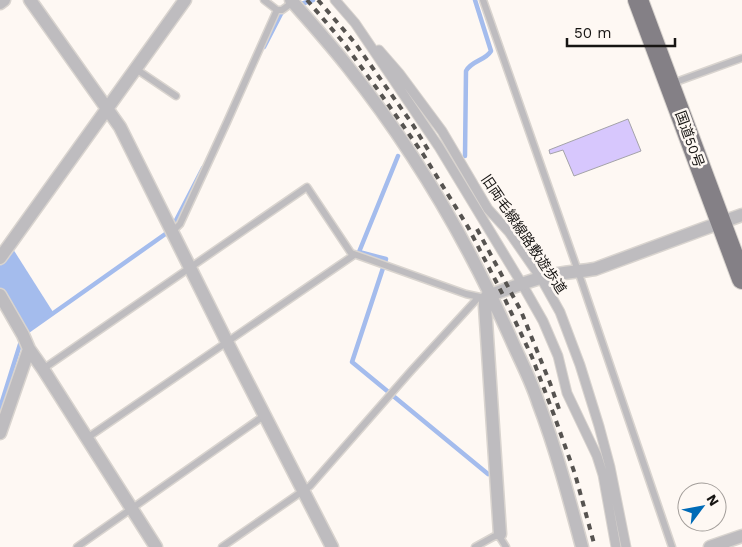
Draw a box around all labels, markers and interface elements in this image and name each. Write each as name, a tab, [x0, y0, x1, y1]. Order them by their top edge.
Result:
scale bar	[567, 15, 674, 47]
text: 50 m	[574, 24, 611, 42]
street label: 国道50号	[672, 109, 708, 169]
street label: 旧両毛線線路敷遊歩道	[478, 171, 570, 297]
north arrow	[677, 482, 727, 532]
text: N	[703, 491, 723, 509]

